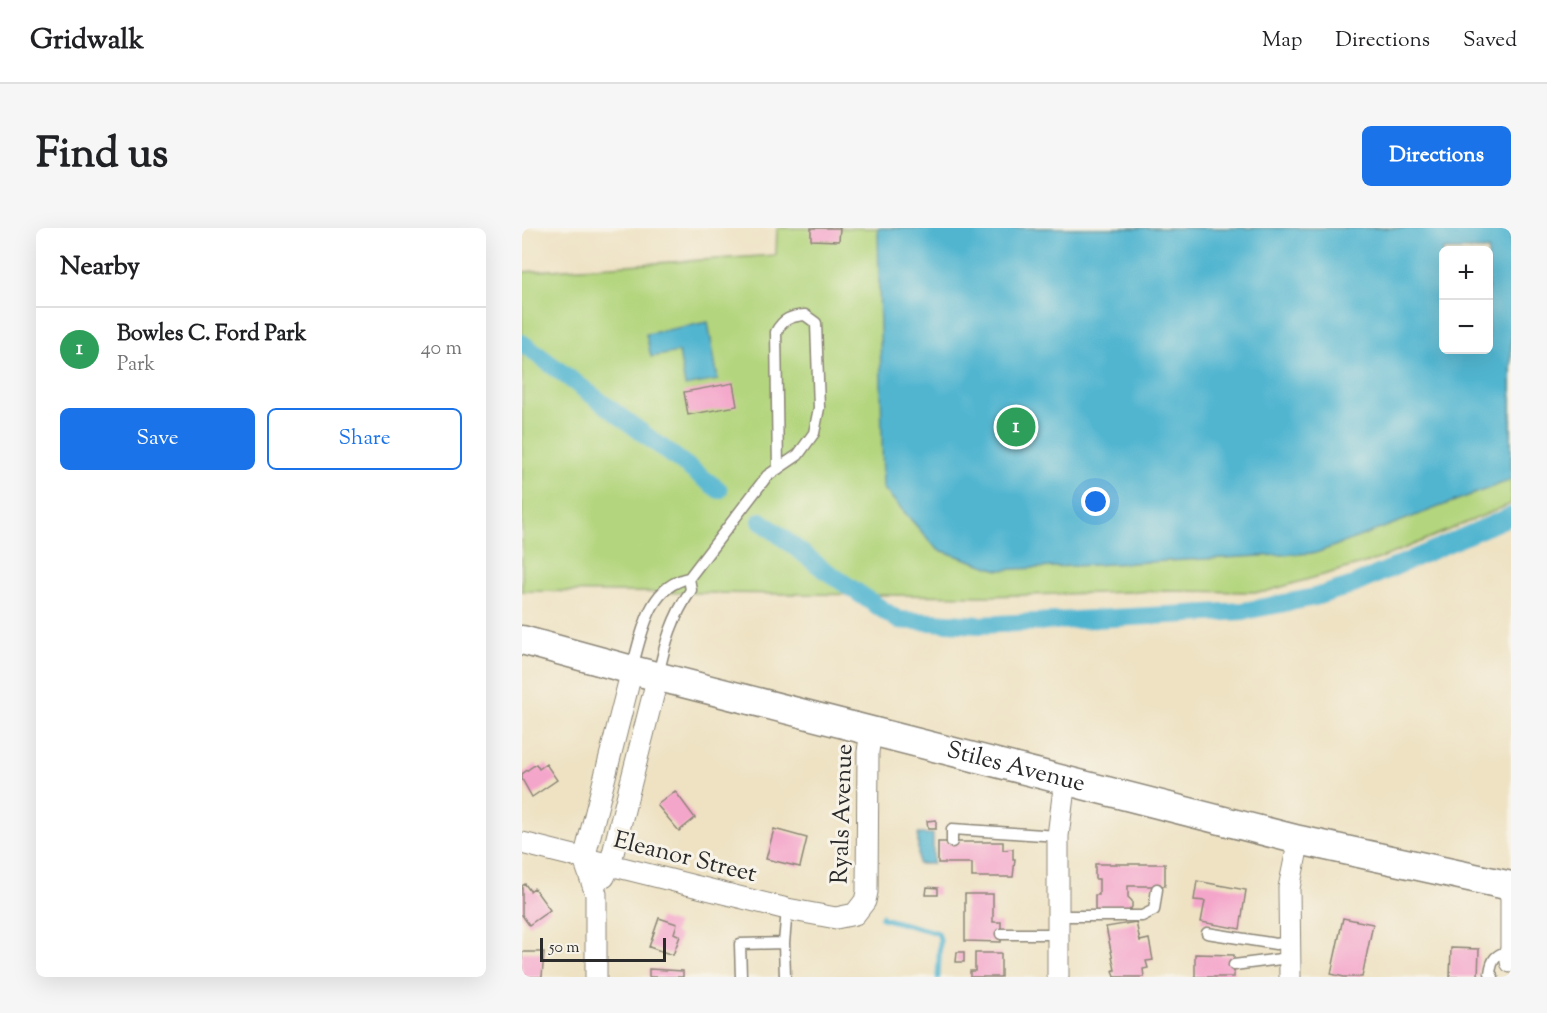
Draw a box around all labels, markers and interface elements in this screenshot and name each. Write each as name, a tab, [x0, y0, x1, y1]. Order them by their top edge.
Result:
text: Gridwalk	[30, 21, 144, 61]
text: Map	[1262, 26, 1302, 56]
text: Directions	[1335, 26, 1430, 56]
text: Saved	[1463, 26, 1517, 56]
text: Find us	[36, 126, 168, 186]
button: Directions	[1362, 126, 1511, 186]
map controls	[1439, 246, 1493, 354]
button: +	[1439, 246, 1493, 300]
text: Nearby	[60, 249, 140, 286]
button: −	[1439, 300, 1493, 354]
text: Bowles C. Ford Park	[117, 319, 306, 351]
text: 1	[76, 335, 83, 364]
text: 40 m	[421, 335, 462, 364]
text: Park	[117, 351, 155, 380]
pin: 1	[996, 404, 1036, 450]
button: Save	[60, 408, 255, 470]
button: Share	[267, 408, 462, 470]
your location	[1081, 487, 1110, 516]
street label: Stiles Avenue	[943, 734, 1089, 802]
street label: Ryals Avenue	[824, 743, 862, 885]
street label: Eleanor Street	[610, 824, 760, 892]
scale bar	[540, 935, 666, 962]
text: 50 m	[549, 937, 580, 960]

